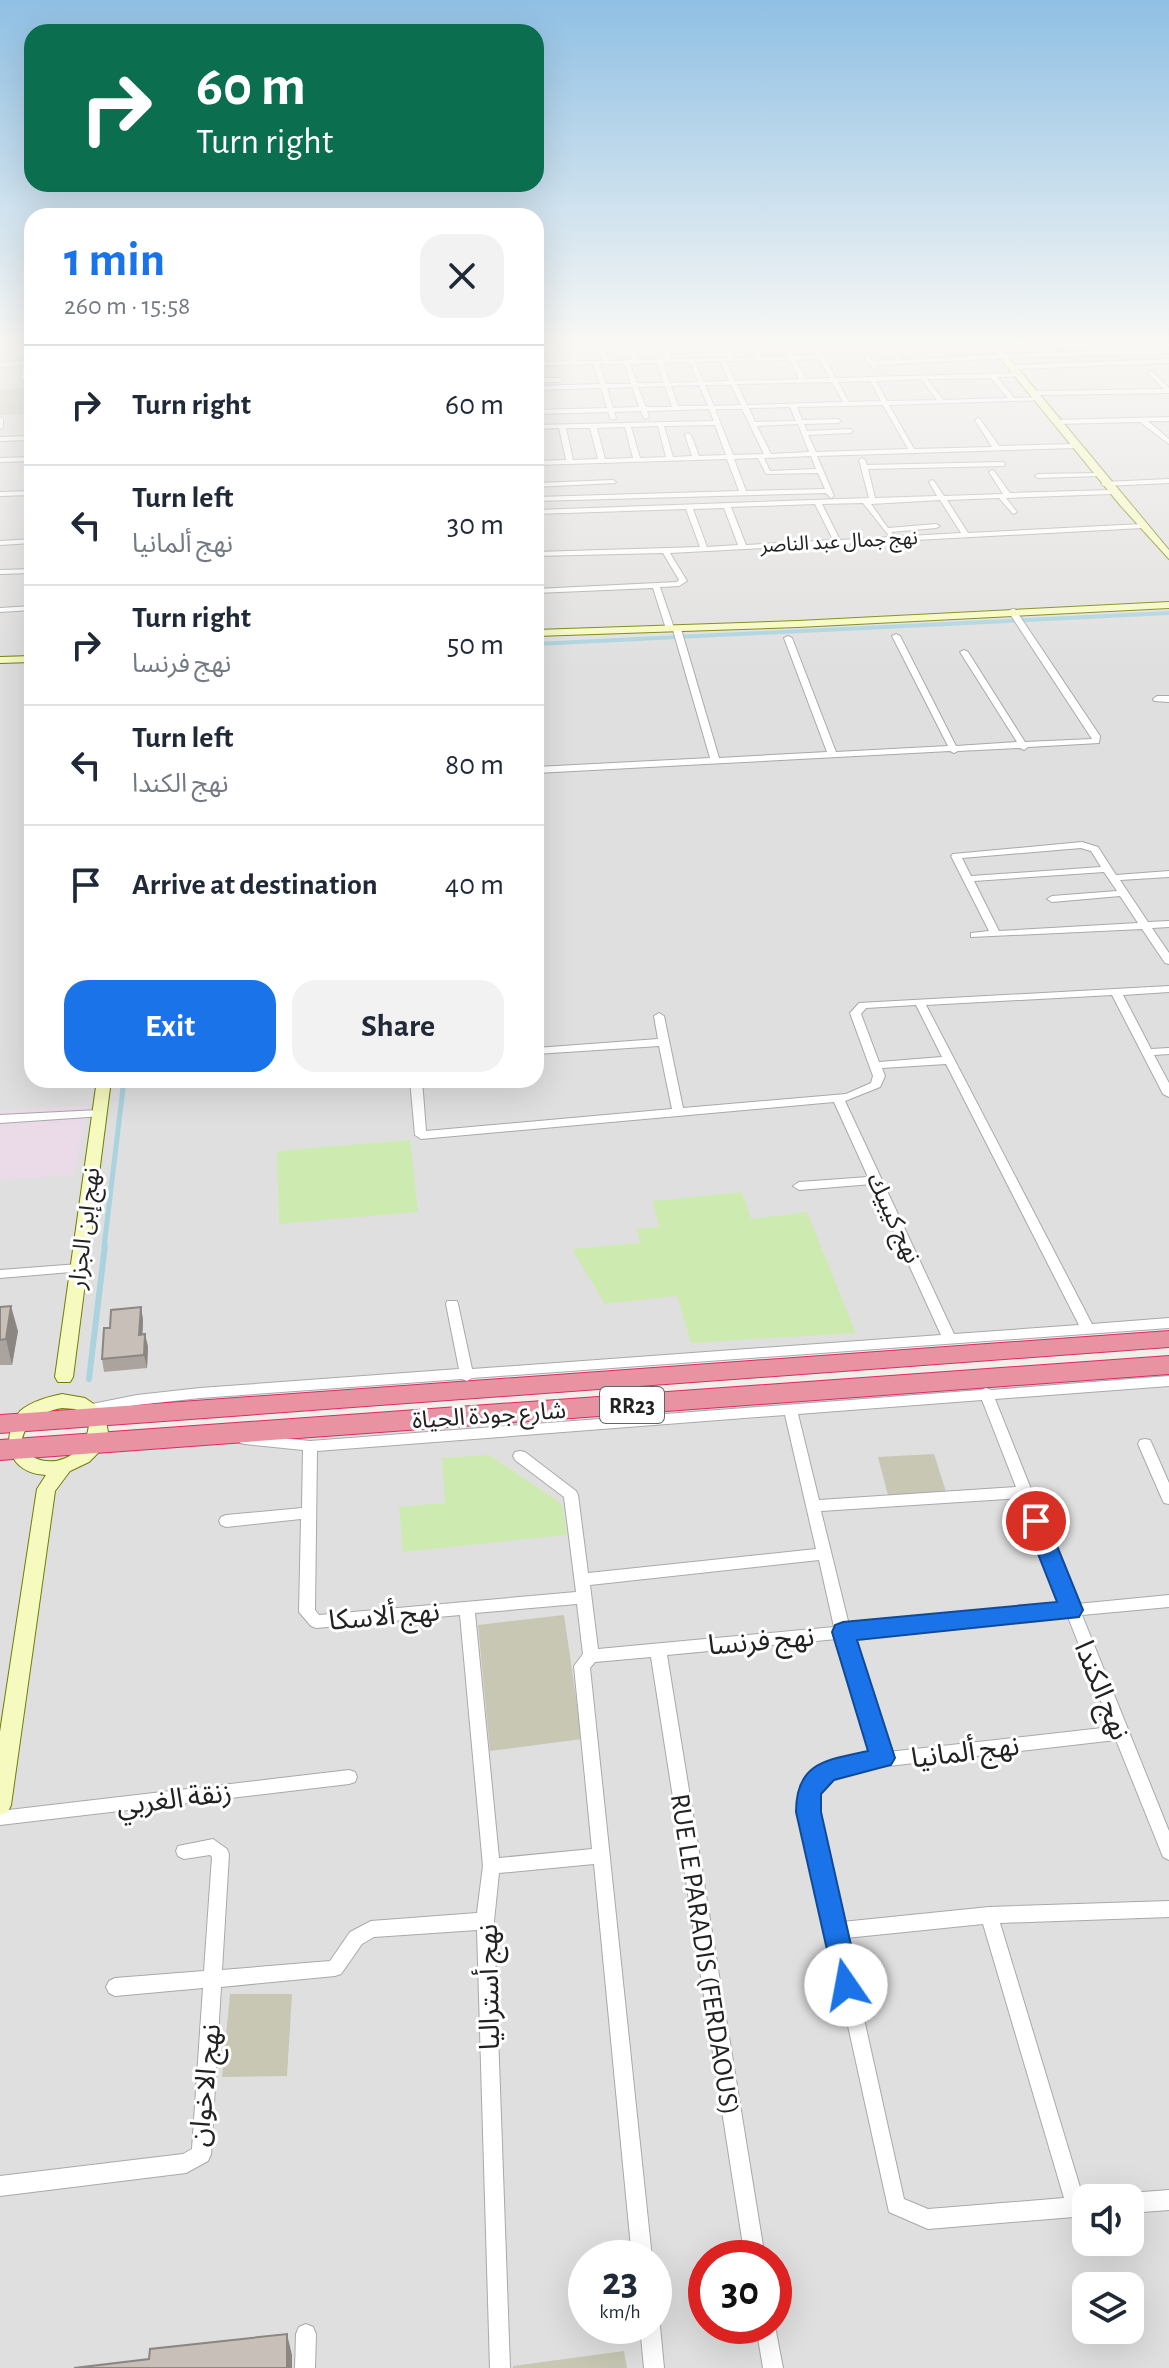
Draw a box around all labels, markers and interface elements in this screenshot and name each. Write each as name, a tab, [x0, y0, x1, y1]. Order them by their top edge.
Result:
icon: right	[64, 56, 168, 160]
text: 60 m	[196, 59, 306, 115]
text: Turn right	[196, 124, 333, 160]
button: close	[420, 234, 504, 318]
text: 1 min	[64, 237, 165, 285]
text: 260 m · 15:58	[64, 293, 190, 319]
icon: right	[64, 383, 108, 427]
text: Turn right	[132, 390, 251, 420]
text: 60 m	[445, 390, 504, 420]
text: Turn left	[132, 483, 233, 513]
icon: left	[64, 503, 108, 547]
text: 30 m	[447, 510, 504, 540]
street label: نهج جمال عبد الناصر	[759, 528, 918, 560]
text: نهج ألمانيا	[132, 531, 233, 557]
text: Turn right	[132, 603, 251, 633]
icon: right	[64, 623, 108, 667]
text: 50 m	[447, 630, 504, 660]
text: نهج فرنسا	[132, 651, 231, 677]
text: Turn left	[132, 723, 233, 753]
icon: left	[64, 743, 108, 787]
text: 80 m	[445, 750, 504, 780]
text: نهج الكندا	[132, 771, 228, 797]
icon: arrive	[64, 863, 108, 907]
text: Arrive at destination	[132, 870, 378, 900]
text: 40 m	[445, 870, 504, 900]
button: Exit	[64, 980, 276, 1072]
button: Share	[292, 980, 504, 1072]
street label: نهج إبن الجزار	[66, 1166, 108, 1292]
street label: نهج كيبيك	[858, 1170, 924, 1269]
road number: RR23	[600, 1387, 664, 1423]
street label: شارع جودة الحياة	[411, 1399, 567, 1437]
pin	[1002, 1487, 1070, 1555]
icon: arrive	[1014, 1499, 1058, 1543]
street label: نهج ألاسكا	[327, 1593, 441, 1641]
street label: نهج فرنسا	[707, 1623, 816, 1666]
street label: نهج الكندا	[1064, 1637, 1134, 1746]
street label: نهج ألمانيا	[909, 1727, 1022, 1778]
street label: زنقة الغربي	[115, 1779, 234, 1826]
street label: RUE LE PARADIS (FERDAOUS)	[665, 1792, 743, 2117]
street label: نهج أستراليا	[469, 1923, 510, 2051]
position arrow	[804, 1943, 888, 2027]
street label: نهج الاخوان	[186, 2023, 231, 2148]
map controls	[1072, 2184, 1144, 2344]
button: sound	[1072, 2184, 1144, 2256]
speed limit sign: 30	[688, 2240, 792, 2344]
text: 23	[602, 2262, 638, 2302]
button: layers	[1072, 2272, 1144, 2344]
text: km/h	[599, 2302, 641, 2322]

